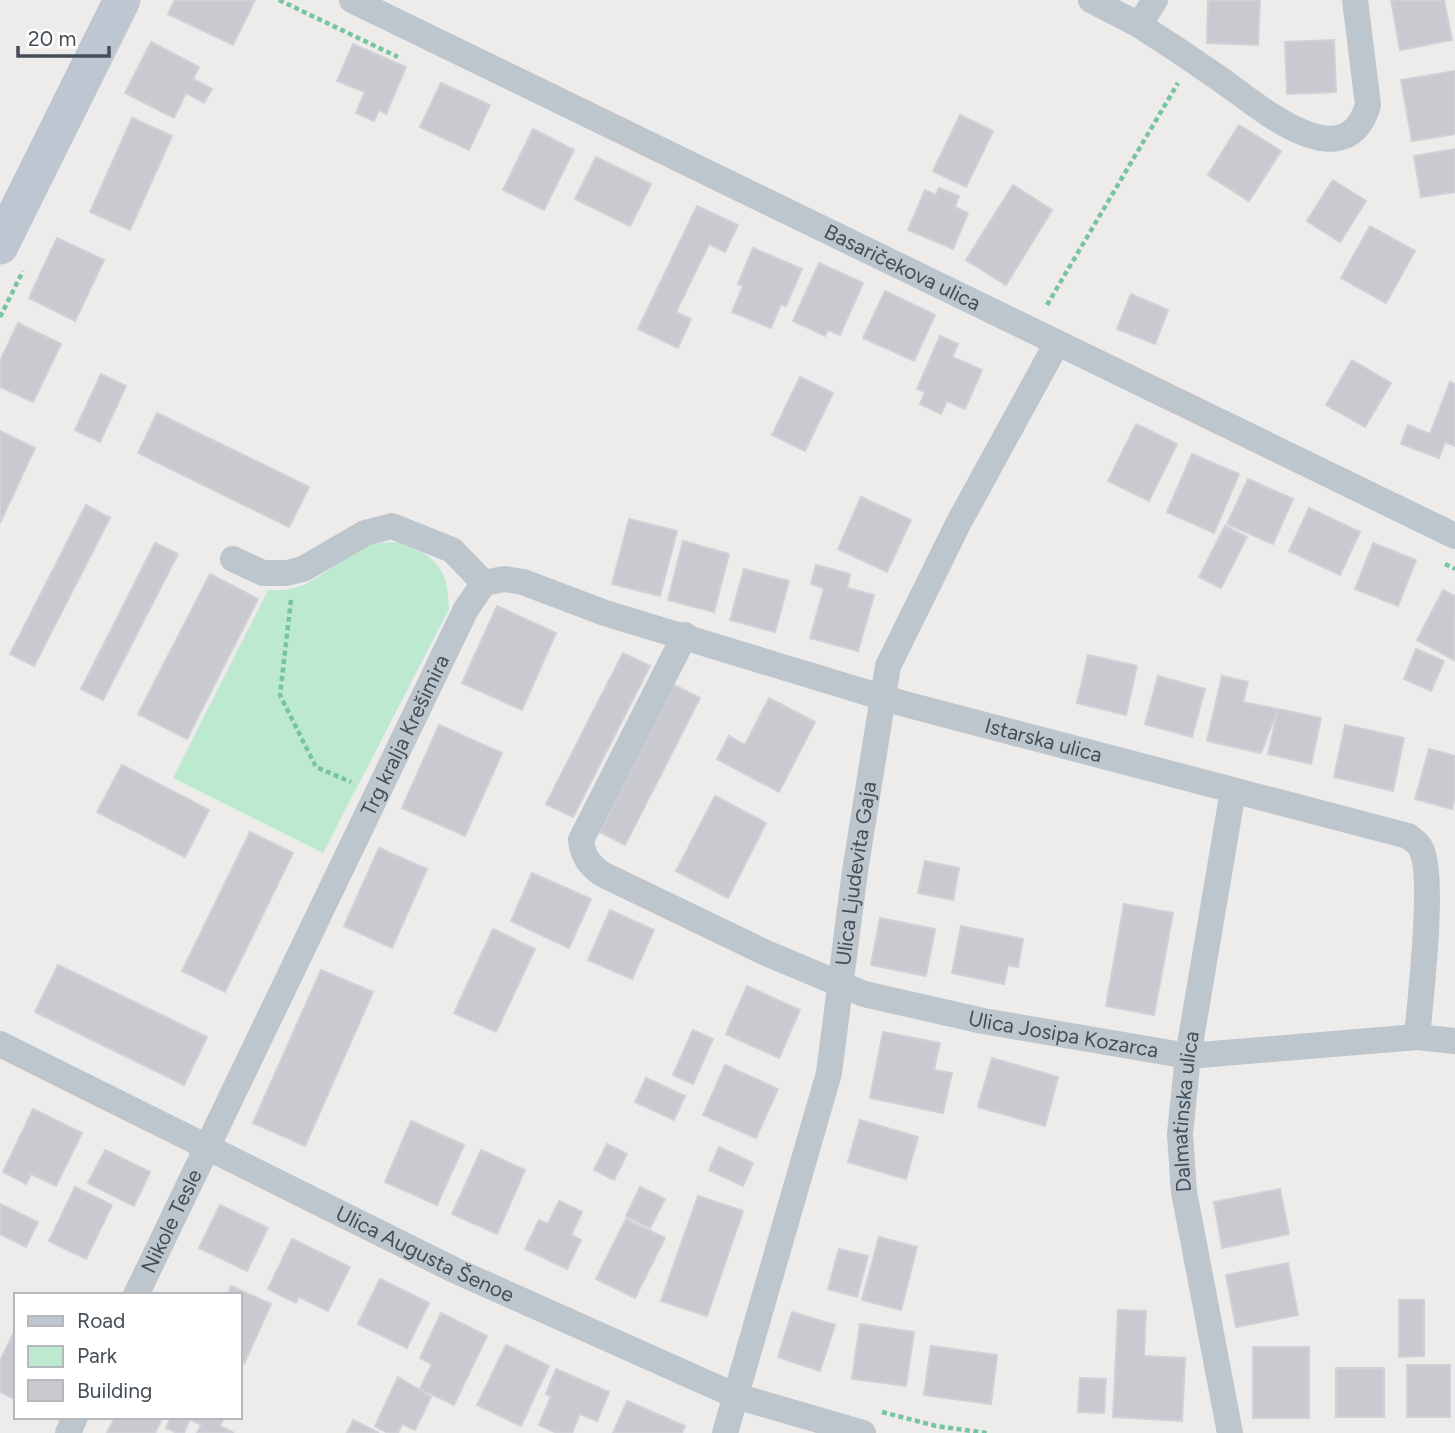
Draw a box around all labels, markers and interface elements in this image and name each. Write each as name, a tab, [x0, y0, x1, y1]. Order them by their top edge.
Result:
scale bar	[18, 14, 108, 58]
text: 20 m	[28, 26, 76, 51]
street label: Basaričekova ulica	[820, 218, 985, 316]
street label: Trg kralja Krešimira	[355, 650, 454, 820]
street label: Istarska ulica	[982, 713, 1105, 767]
street label: Ulica Ljudevita Gaja	[830, 779, 881, 967]
street label: Ulica Josipa Kozarca	[966, 1005, 1160, 1063]
street label: Dalmatinska ulica	[1167, 1029, 1204, 1193]
street label: Nikole Tesle	[136, 1165, 207, 1277]
street label: Ulica Augusta Šenoe	[332, 1200, 518, 1307]
legend	[14, 1293, 242, 1419]
text: Road	[77, 1308, 125, 1333]
text: Park	[77, 1343, 118, 1368]
text: Building	[77, 1378, 152, 1403]

